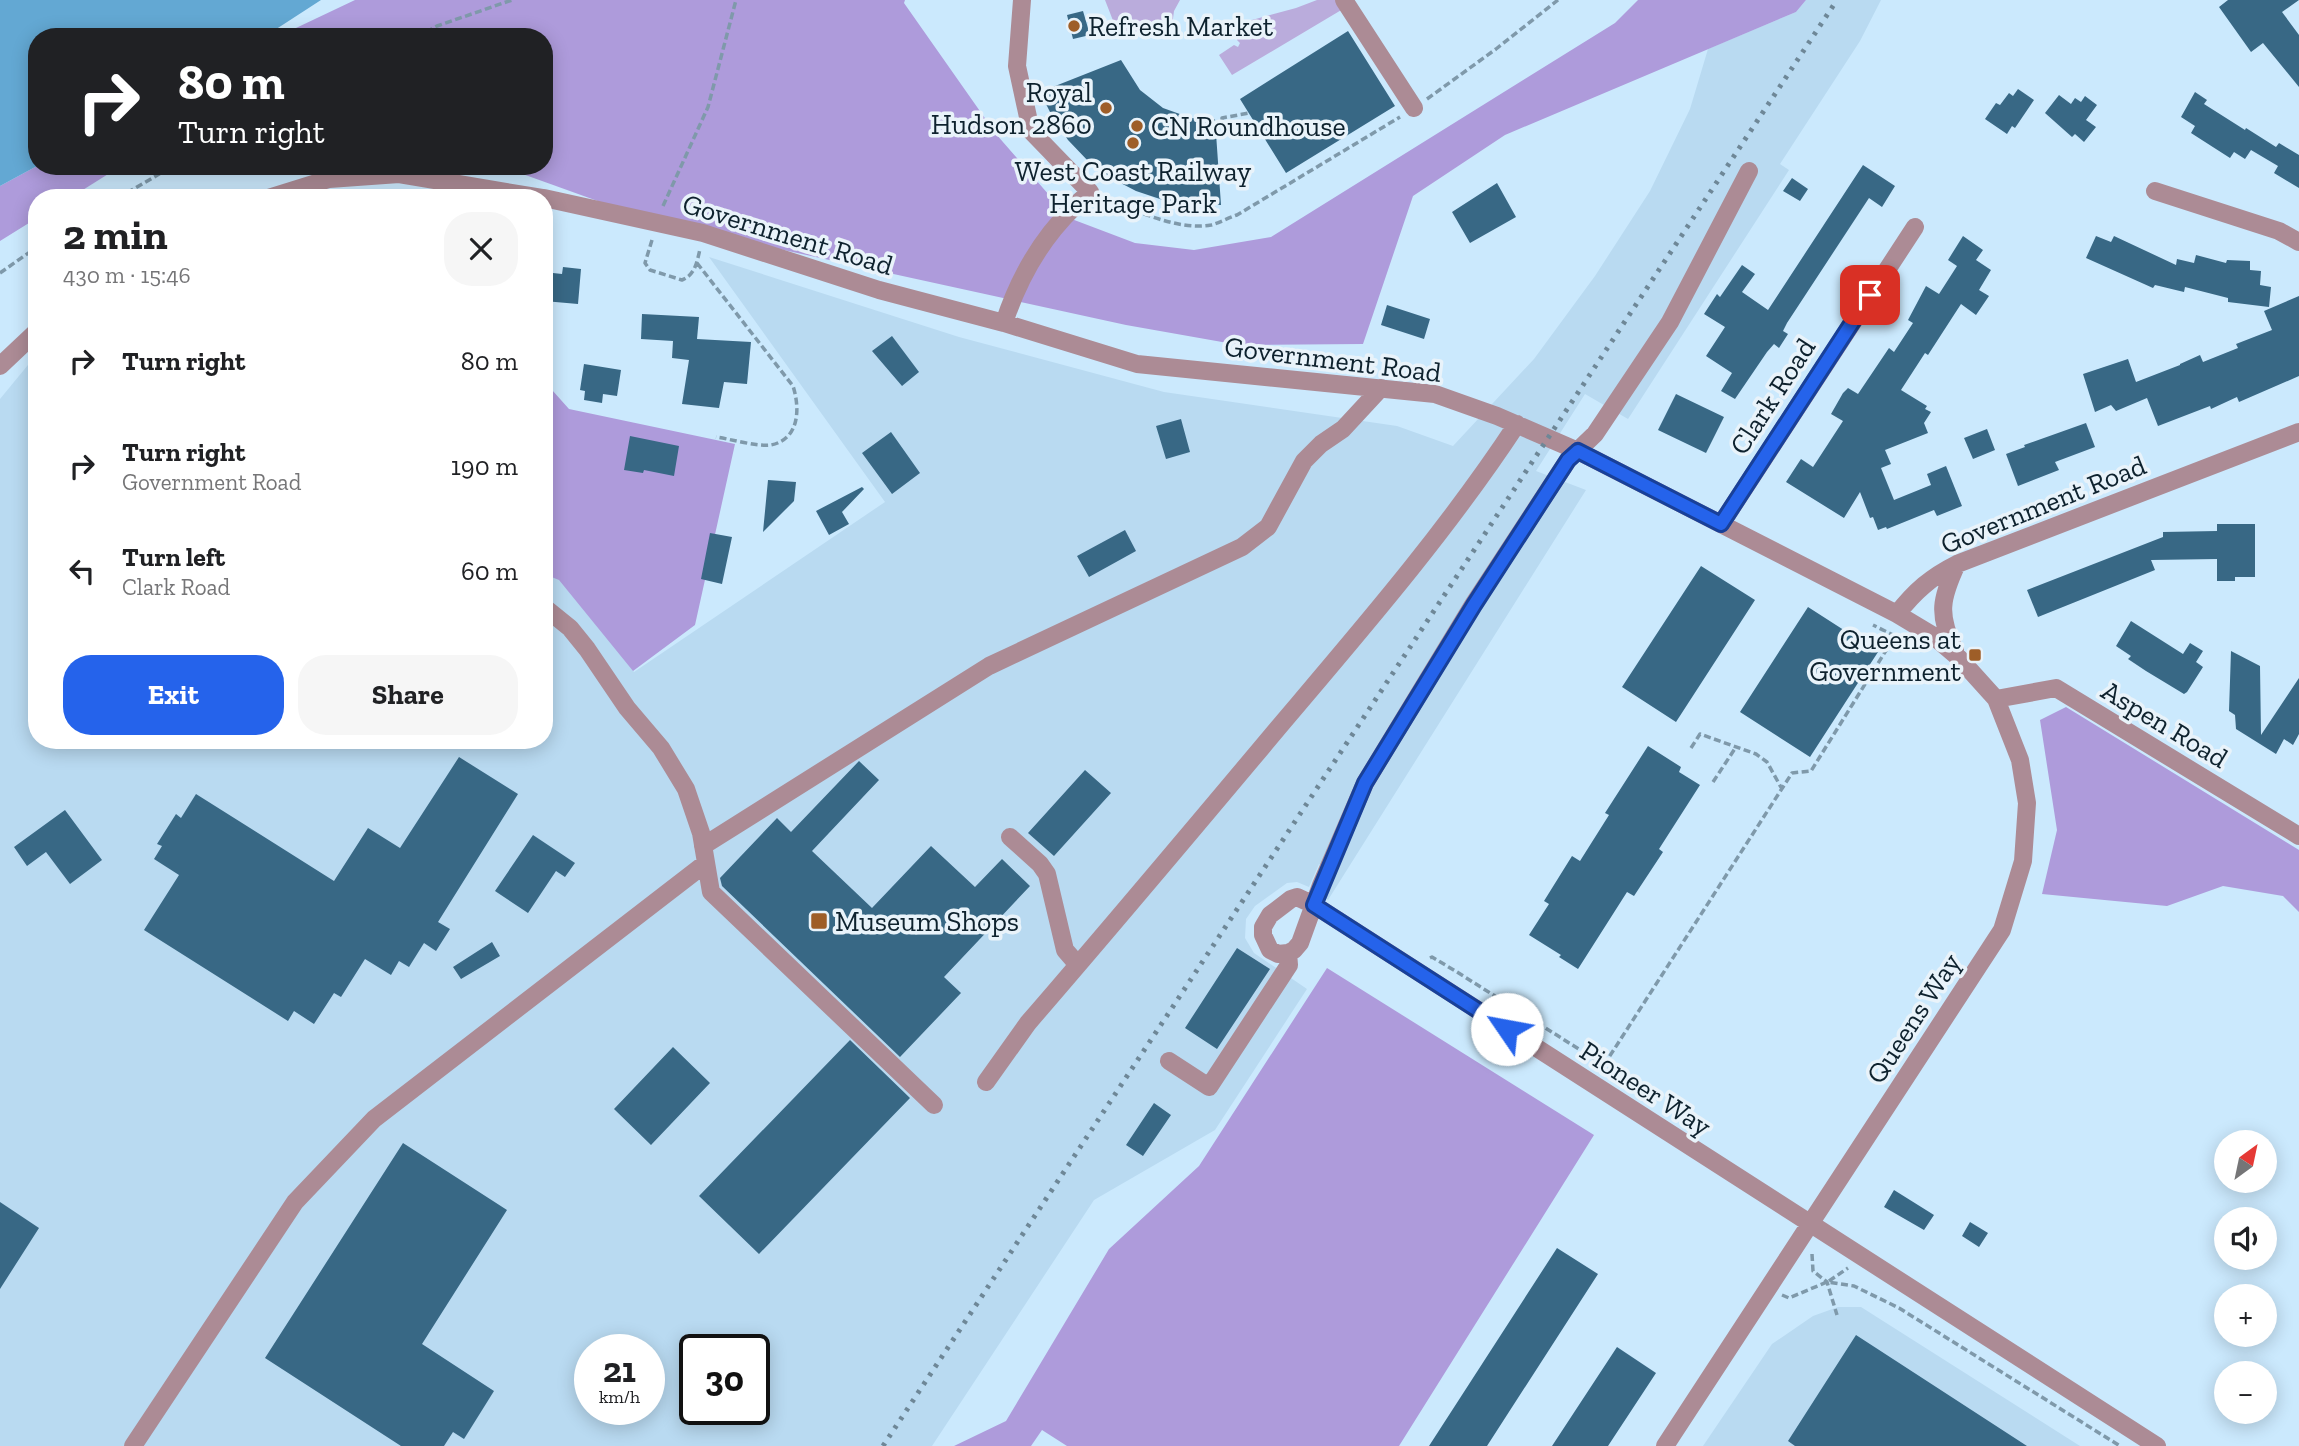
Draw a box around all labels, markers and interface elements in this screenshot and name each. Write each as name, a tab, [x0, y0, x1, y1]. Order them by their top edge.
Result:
place label: Refresh Market	[1088, 10, 1274, 43]
marker: Refresh Market	[1066, 18, 1082, 34]
text: 80 m	[178, 53, 285, 112]
icon: right	[63, 56, 154, 147]
place label: Royal Hudson 2860	[931, 76, 1092, 141]
marker: Royal Hudson 2860	[1098, 100, 1114, 116]
place label: CN Roundhouse	[1151, 110, 1346, 143]
text: Turn right	[178, 113, 325, 151]
marker: CN Roundhouse	[1129, 118, 1145, 134]
marker: West Coast Railway Heritage Park	[1125, 135, 1141, 151]
place label: West Coast Railway Heritage Park	[1015, 155, 1252, 220]
street label: Government Road	[679, 187, 897, 282]
text: 2 min	[63, 209, 168, 260]
button: close	[444, 212, 518, 286]
text: 430 m · 15:46	[63, 261, 191, 289]
pin	[1840, 265, 1900, 325]
icon: arrive	[1851, 276, 1889, 314]
street label: Government Road	[1223, 330, 1443, 389]
street label: Clark Road	[1723, 332, 1822, 461]
icon: right	[63, 342, 101, 380]
text: Turn right	[122, 345, 245, 377]
text: 80 m	[461, 345, 518, 377]
text: Turn right	[122, 436, 245, 468]
icon: right	[63, 447, 101, 485]
street label: Government Road	[1936, 448, 2151, 561]
text: 190 m	[451, 450, 518, 482]
text: Government Road	[122, 468, 301, 496]
text: Turn left	[122, 541, 225, 573]
icon: left	[63, 552, 101, 590]
text: 60 m	[461, 555, 518, 587]
text: Clark Road	[122, 573, 230, 601]
place label: Queens at Government	[1809, 623, 1962, 688]
marker: Queens at Government	[1967, 647, 1983, 663]
button: Exit	[63, 655, 284, 735]
button: Share	[298, 655, 518, 735]
street label: Aspen Road	[2096, 674, 2234, 775]
place label: Museum Shops	[835, 905, 1019, 938]
marker: Museum Shops	[809, 911, 829, 931]
street label: Queens Way	[1859, 946, 1968, 1090]
position arrow	[1470, 992, 1544, 1066]
street label: Pioneer Way	[1574, 1034, 1718, 1143]
north arrow	[2214, 1130, 2277, 1194]
map controls	[2214, 1130, 2277, 1424]
button: sound	[2214, 1207, 2277, 1270]
button: +	[2214, 1284, 2277, 1347]
speed limit sign: 30	[679, 1334, 770, 1425]
text: 21	[603, 1349, 636, 1391]
button: −	[2214, 1361, 2277, 1424]
text: km/h	[599, 1386, 640, 1408]

